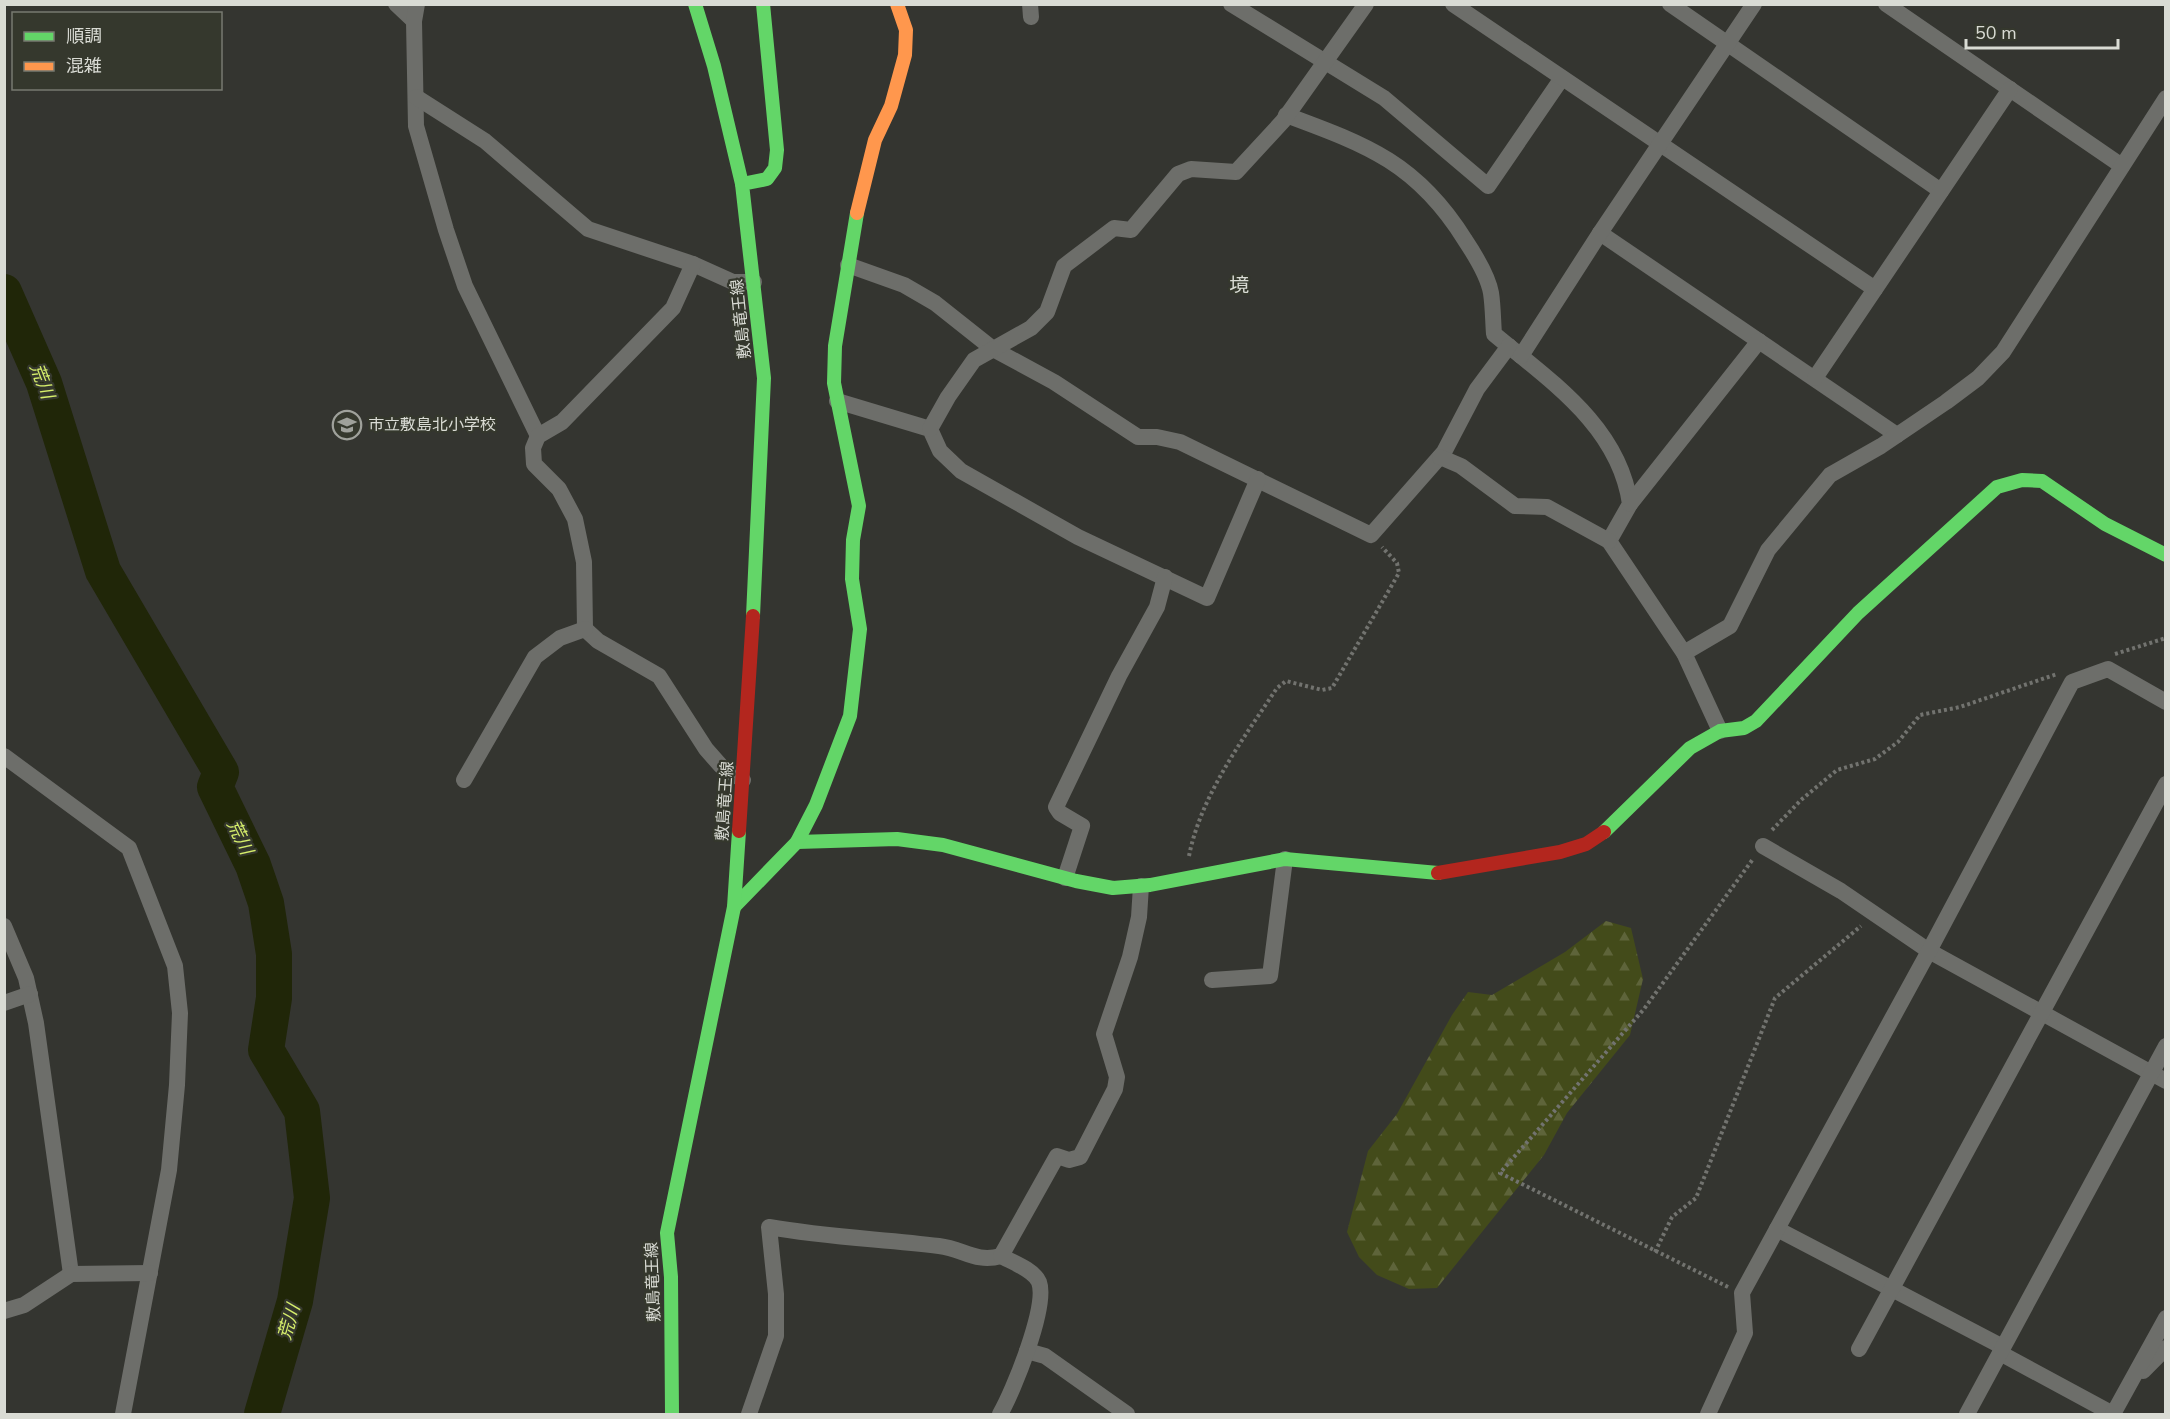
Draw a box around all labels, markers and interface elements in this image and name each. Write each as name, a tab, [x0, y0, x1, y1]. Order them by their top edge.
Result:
legend	[12, 12, 222, 90]
scale bar	[1966, 12, 2118, 50]
text: 50 m	[1975, 21, 2017, 45]
text: 順調	[66, 24, 102, 48]
text: 混雑	[66, 54, 102, 78]
district label: 境	[1229, 272, 1249, 299]
street label: 敷島竜王線	[726, 278, 756, 360]
water label: 荒川	[24, 360, 60, 404]
school or university icon: 市立敷島北小学校	[331, 409, 363, 441]
place label: 市立敷島北小学校	[368, 414, 496, 436]
street label: 敷島竜王線	[711, 760, 739, 842]
water label: 荒川	[221, 816, 260, 860]
street label: 敷島竜王線	[641, 1242, 665, 1322]
water label: 荒川	[273, 1299, 306, 1343]

